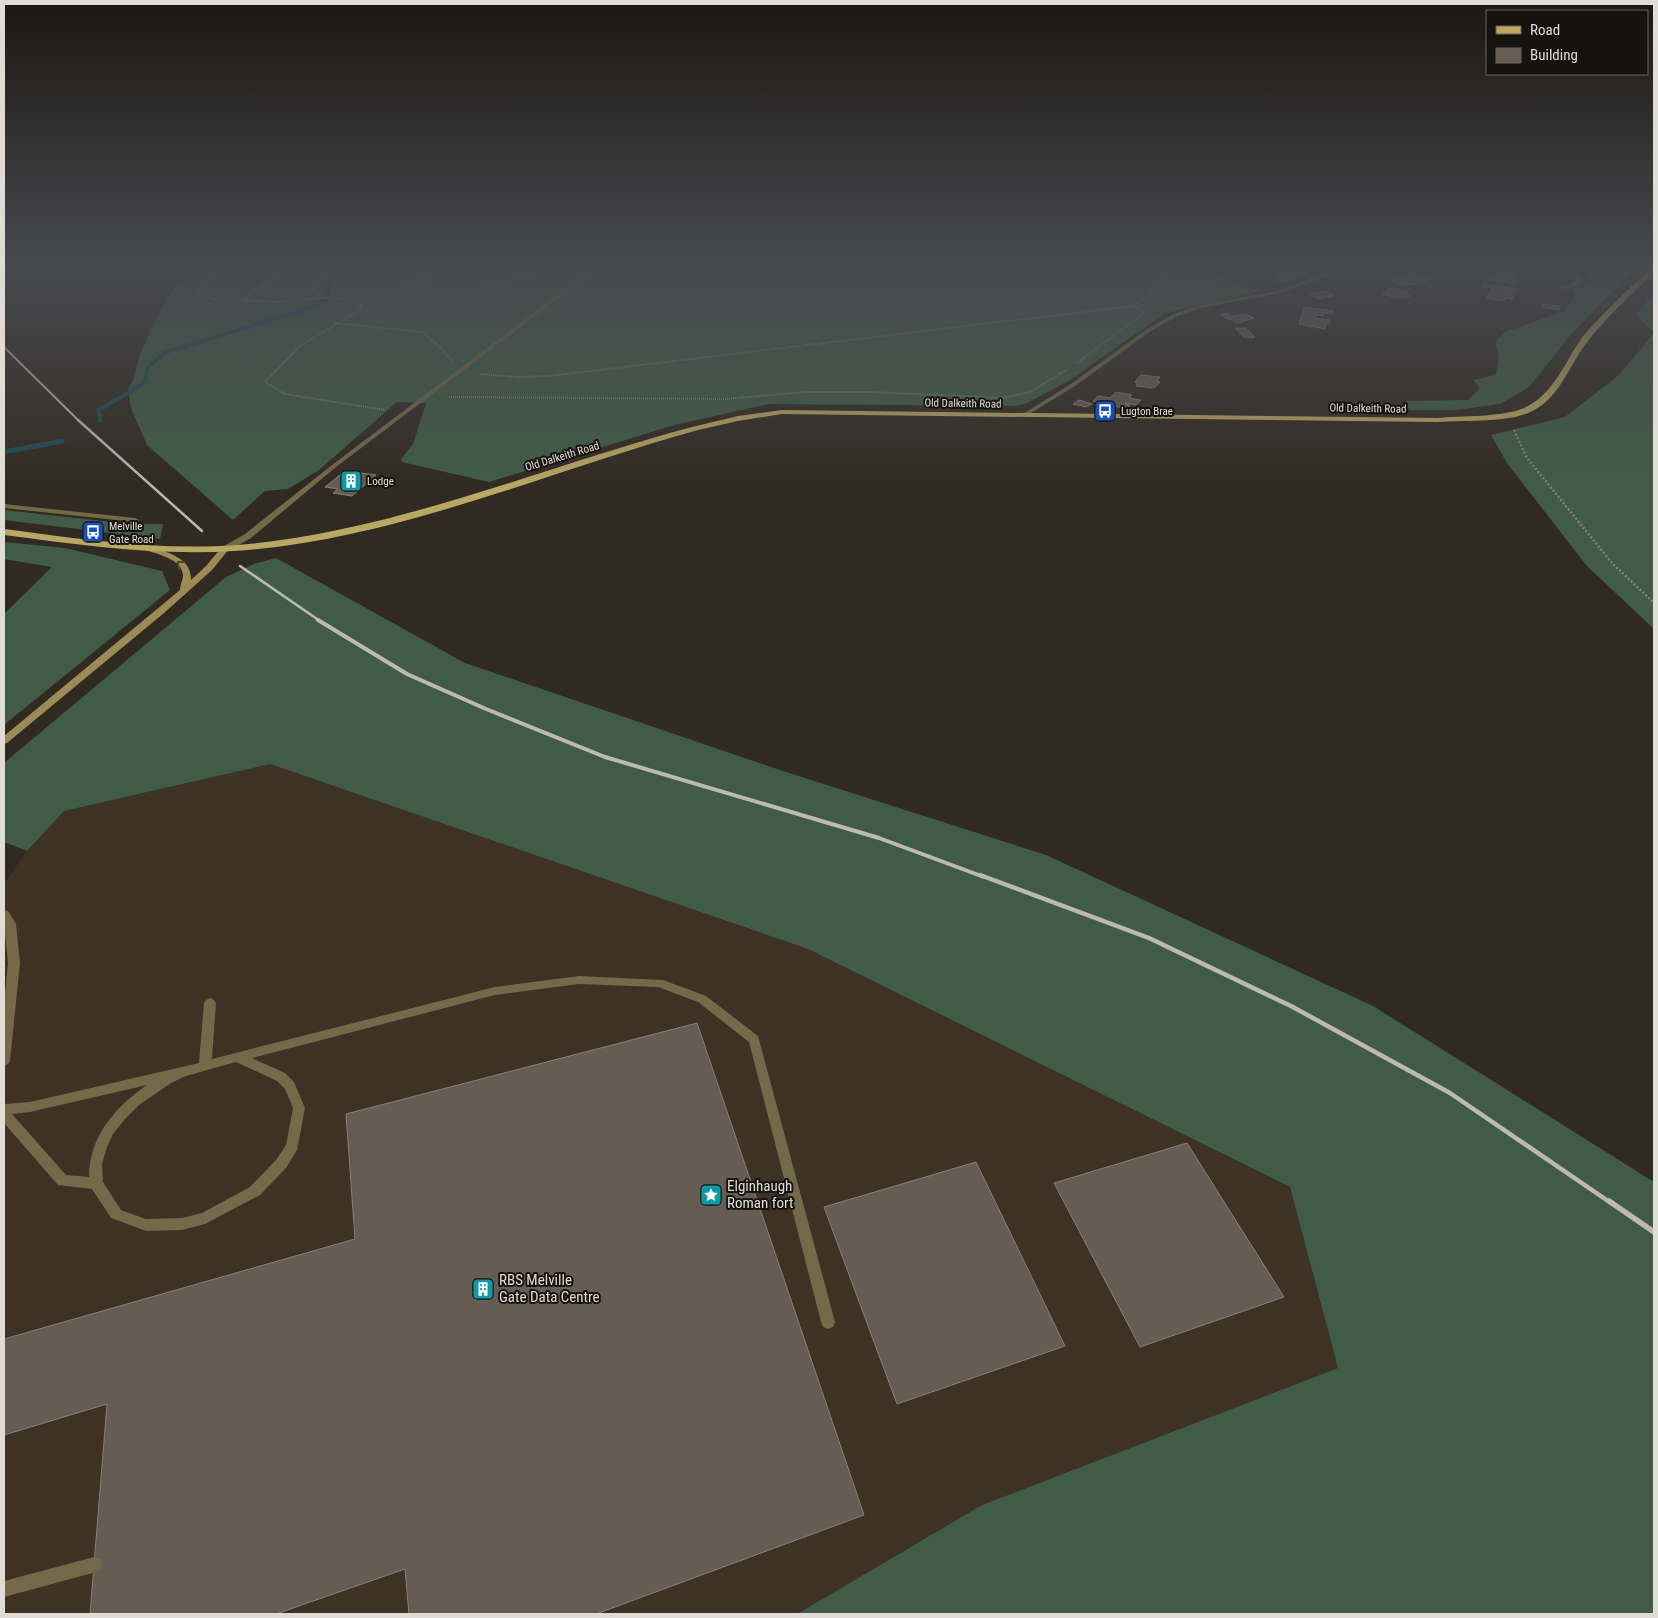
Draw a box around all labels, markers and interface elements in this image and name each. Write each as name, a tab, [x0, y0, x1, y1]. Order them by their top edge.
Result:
legend	[1486, 10, 1648, 75]
text: Road	[1530, 21, 1560, 39]
text: Building	[1530, 46, 1578, 64]
street label: Old Dalkeith Road	[924, 396, 1002, 411]
bus stop icon: Lugton Brae	[1093, 399, 1117, 423]
street label: Old Dalkeith Road	[1329, 401, 1407, 416]
place label: Lugton Brae	[1121, 405, 1173, 418]
street label: Old Dalkeith Road	[523, 439, 601, 474]
building icon: Lodge	[339, 469, 363, 493]
place label: Lodge	[367, 475, 394, 488]
bus stop icon: Melville Gate Road	[81, 520, 105, 544]
place label: Melville Gate Road	[109, 520, 154, 546]
one-way arrow	[177, 561, 186, 570]
place label: Elginhaugh Roman fort	[727, 1177, 793, 1212]
place icon: Elginhaugh Roman fort	[699, 1183, 723, 1207]
place label: RBS Melville Gate Data Centre	[499, 1271, 599, 1306]
building icon: RBS Melville Gate Data Centre	[471, 1277, 495, 1301]

